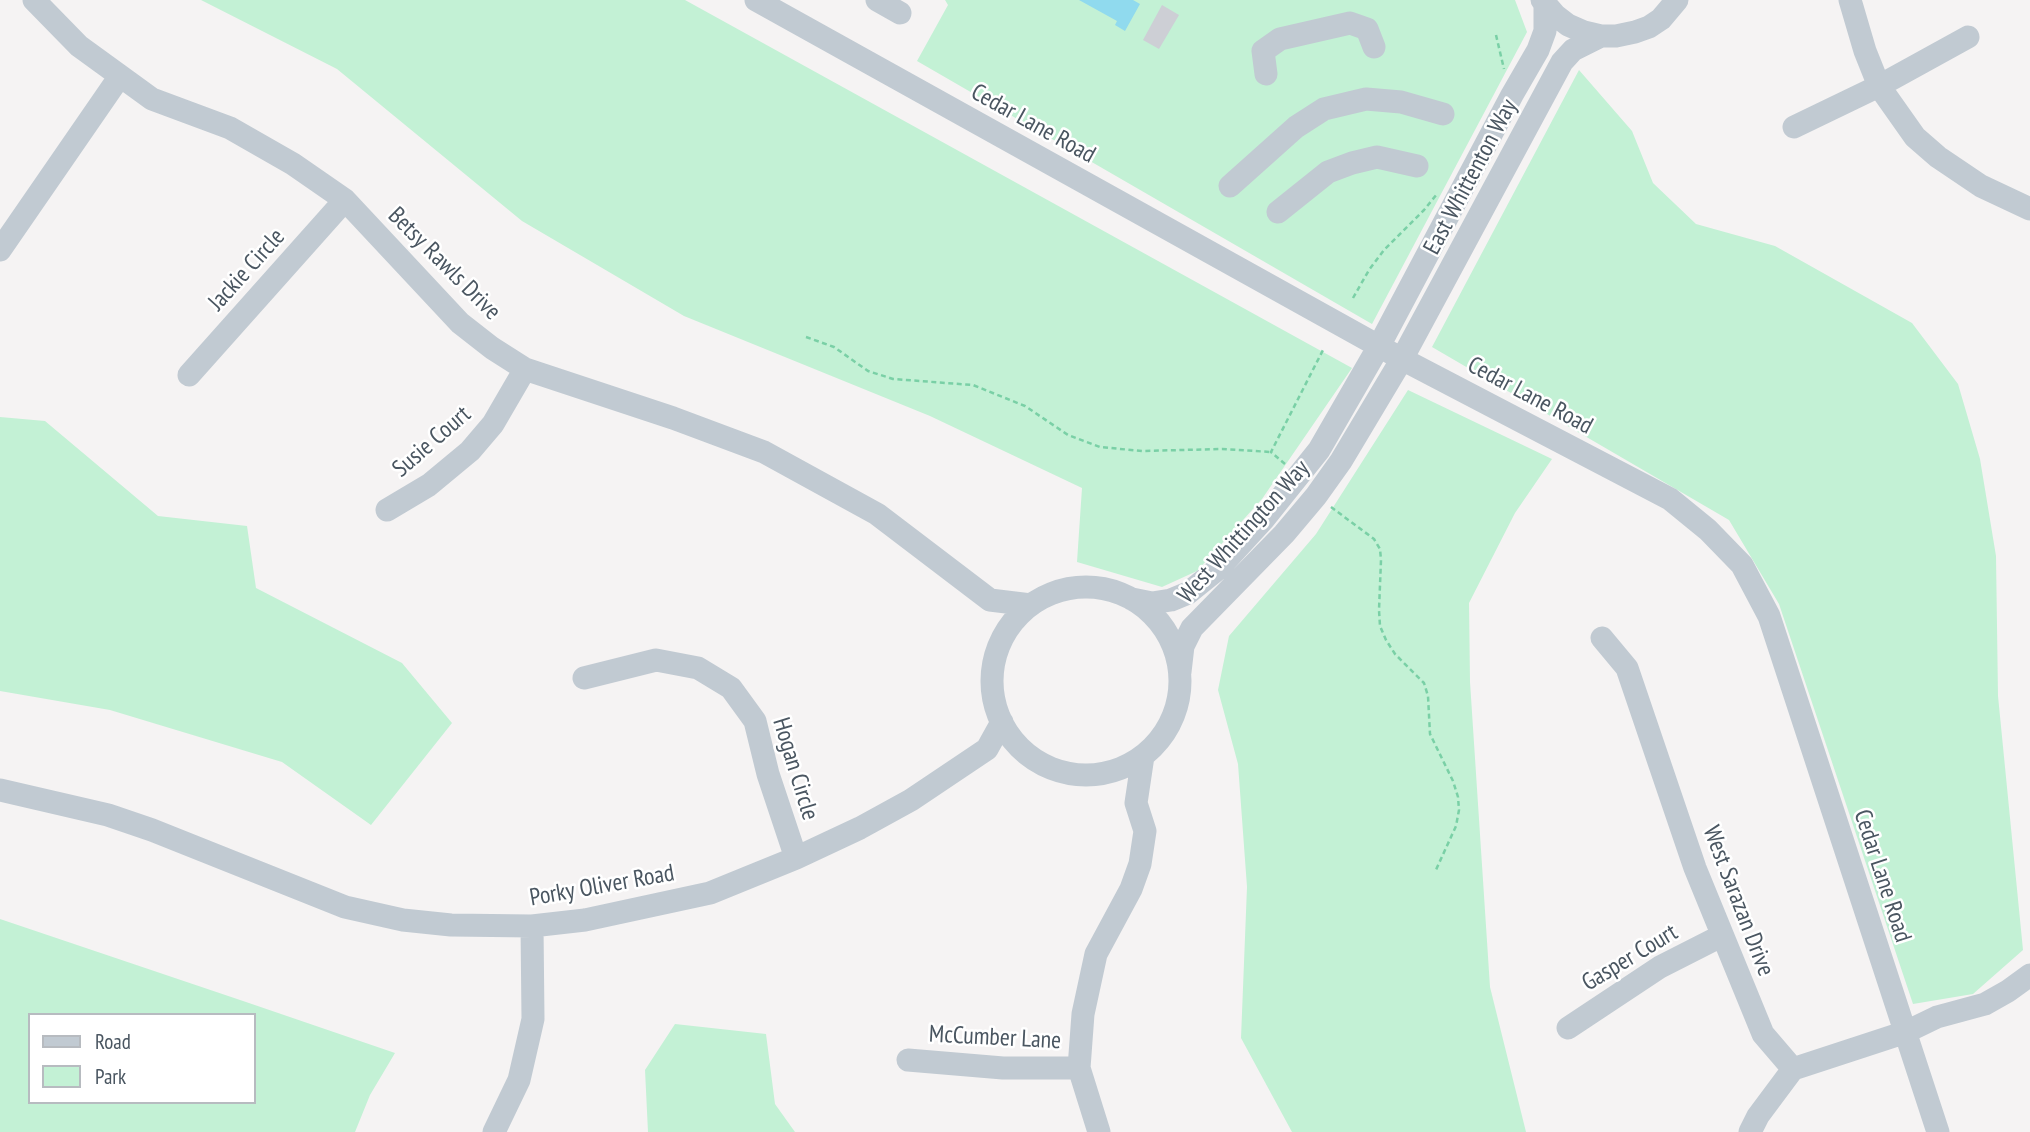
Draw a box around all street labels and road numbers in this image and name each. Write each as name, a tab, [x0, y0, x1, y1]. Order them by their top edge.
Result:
street label: Cedar Lane Road	[966, 78, 1100, 170]
street label: East Whittenton Way	[1418, 95, 1524, 259]
street label: Betsy Rawls Drive	[382, 202, 506, 326]
street label: Jackie Circle	[203, 223, 291, 317]
street label: Cedar Lane Road	[1462, 351, 1598, 441]
street label: Susie Court	[387, 400, 477, 484]
street label: West Whittington Way	[1172, 455, 1316, 609]
street label: Hogan Circle	[766, 714, 824, 824]
street label: Cedar Lane Road	[1847, 806, 1917, 946]
street label: West Sarazan Drive	[1696, 822, 1780, 980]
street label: Porky Oliver Road	[527, 859, 677, 913]
street label: Gasper Court	[1577, 918, 1683, 998]
street label: McCumber Lane	[928, 1020, 1062, 1056]

